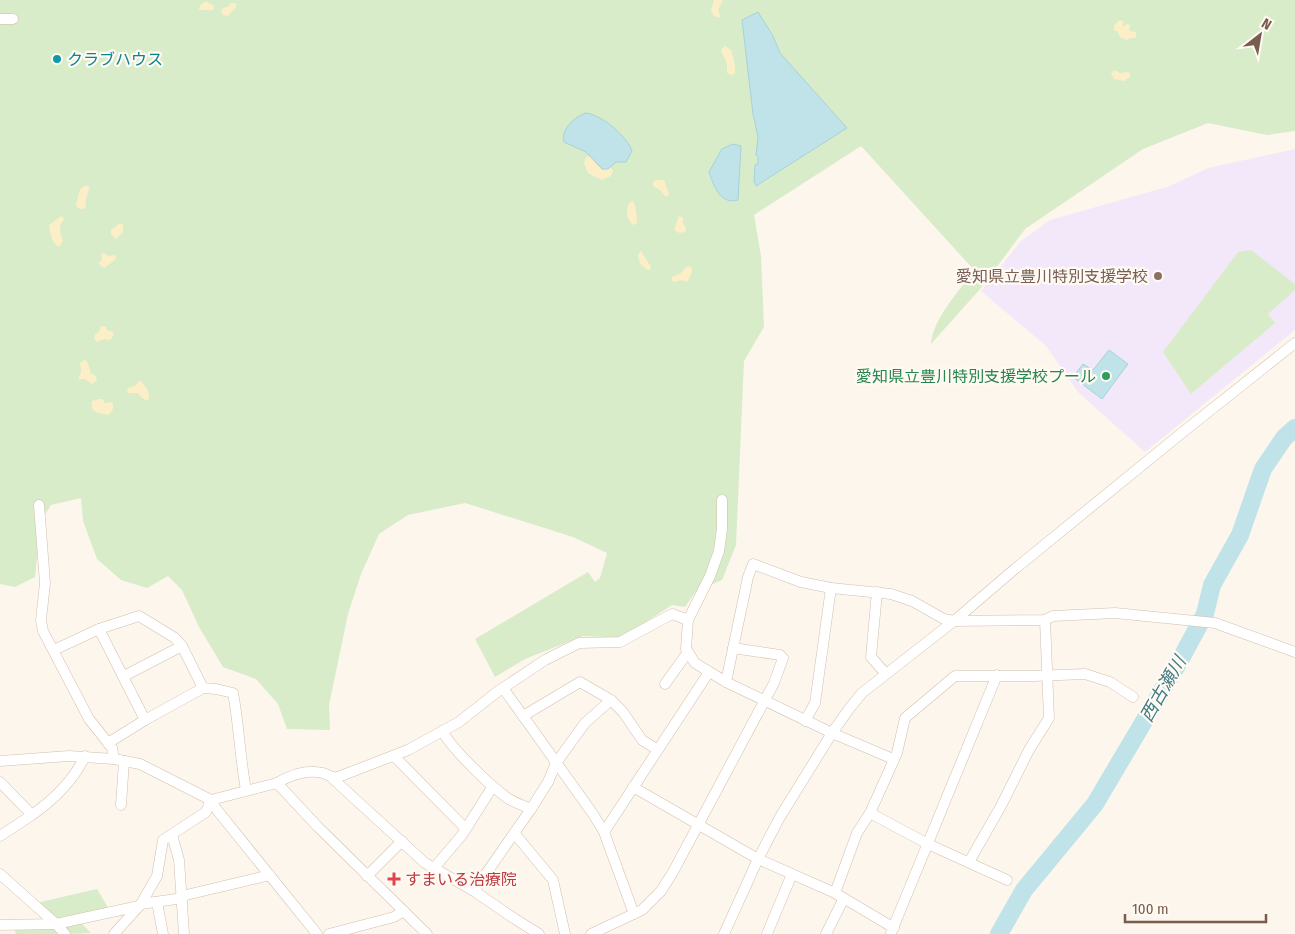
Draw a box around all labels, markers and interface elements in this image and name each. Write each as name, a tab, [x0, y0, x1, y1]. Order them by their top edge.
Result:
north arrow	[1235, 10, 1285, 60]
text: N	[1258, 15, 1274, 34]
place label: クラブハウス	[67, 50, 163, 69]
marker: クラブハウス	[51, 53, 63, 65]
place label: 愛知県立豊川特別支援学校	[956, 267, 1148, 286]
marker: 愛知県立豊川特別支援学校	[1152, 270, 1164, 282]
place label: 愛知県立豊川特別支援学校プール	[856, 367, 1096, 386]
marker: 愛知県立豊川特別支援学校プール	[1100, 370, 1112, 382]
water label: 西古瀬川	[1135, 651, 1192, 726]
place label: すまいる治療院	[405, 870, 517, 889]
marker: すまいる治療院	[387, 872, 401, 886]
scale bar	[1125, 892, 1266, 924]
text: 100 m	[1132, 900, 1169, 918]

